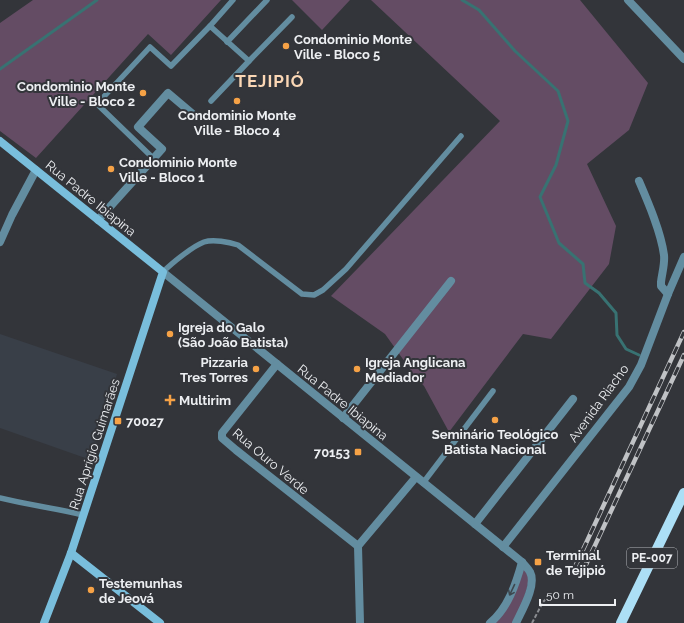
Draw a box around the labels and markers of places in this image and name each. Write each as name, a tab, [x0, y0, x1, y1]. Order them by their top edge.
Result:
place label: Condominio Monte Ville - Bloco 5	[294, 32, 412, 62]
marker: Condominio Monte Ville - Bloco 5	[281, 41, 291, 51]
place label: Condominio Monte Ville - Bloco 2	[17, 79, 135, 109]
marker: Condominio Monte Ville - Bloco 2	[138, 88, 148, 98]
marker: Condominio Monte Ville - Bloco 4	[232, 96, 242, 106]
place label: Condominio Monte Ville - Bloco 4	[178, 108, 296, 138]
place label: Condominio Monte Ville - Bloco 1	[119, 155, 237, 185]
marker: Condominio Monte Ville - Bloco 1	[106, 164, 116, 174]
place label: Igreja do Galo (São João Batista)	[178, 320, 288, 350]
marker: Igreja do Galo (São João Batista)	[165, 329, 175, 339]
place label: Pizzaria Tres Torres	[180, 355, 249, 385]
place label: Igreja Anglicana Mediador	[365, 355, 466, 385]
marker: Pizzaria Tres Torres	[251, 364, 261, 374]
marker: Igreja Anglicana Mediador	[352, 364, 362, 374]
place label: Multirim	[179, 393, 231, 408]
marker: Multirim	[164, 394, 176, 406]
place label: 70027	[126, 414, 165, 429]
marker: Seminário Teológico Batista Nacional	[490, 415, 500, 425]
marker: 70027	[113, 416, 123, 426]
place label: Seminário Teológico Batista Nacional	[432, 427, 558, 457]
place label: 70153	[314, 445, 350, 460]
marker: 70153	[353, 447, 363, 457]
place label: Terminal de Tejipió	[546, 548, 606, 578]
marker: Terminal de Tejipió	[533, 557, 543, 567]
place label: Testemunhas de Jeová	[99, 576, 183, 606]
marker: Testemunhas de Jeová	[86, 585, 96, 595]

